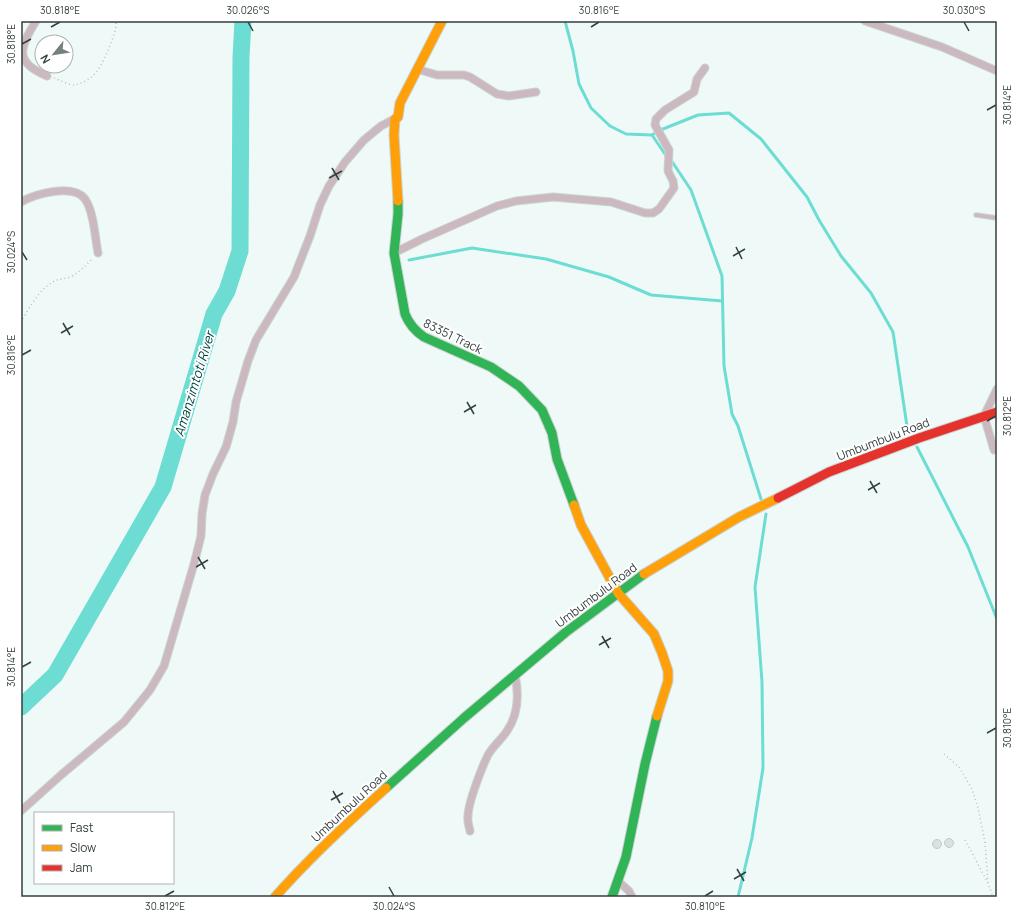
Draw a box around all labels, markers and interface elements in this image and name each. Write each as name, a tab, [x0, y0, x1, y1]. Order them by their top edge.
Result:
text: 30.818°E	[40, 3, 80, 17]
text: 30.026°S	[227, 3, 269, 17]
text: 30.816°E	[579, 3, 619, 17]
text: 30.030°S	[943, 3, 985, 17]
text: 30.818°E	[4, 24, 18, 64]
north arrow	[34, 34, 74, 74]
text: N	[36, 52, 53, 66]
text: 30.814°E	[1000, 85, 1014, 125]
text: 30.024°S	[4, 231, 18, 273]
street label: 83351 Track	[420, 314, 486, 358]
water label: Amanzimtoti River	[170, 327, 219, 439]
text: 30.816°E	[4, 335, 18, 375]
text: 30.812°E	[1000, 396, 1014, 436]
street label: Umbumbulu Road	[834, 414, 932, 464]
street label: Umbumbulu Road	[552, 559, 640, 631]
text: 30.814°E	[4, 647, 18, 687]
text: 30.810°E	[1000, 708, 1014, 748]
street label: Umbumbulu Road	[307, 766, 391, 846]
legend	[34, 812, 174, 884]
text: Fast	[70, 819, 94, 836]
text: Slow	[70, 839, 96, 856]
text: Jam	[70, 859, 92, 876]
text: 30.812°E	[145, 899, 185, 913]
text: 30.024°S	[373, 899, 415, 913]
text: 30.810°E	[685, 899, 725, 913]

